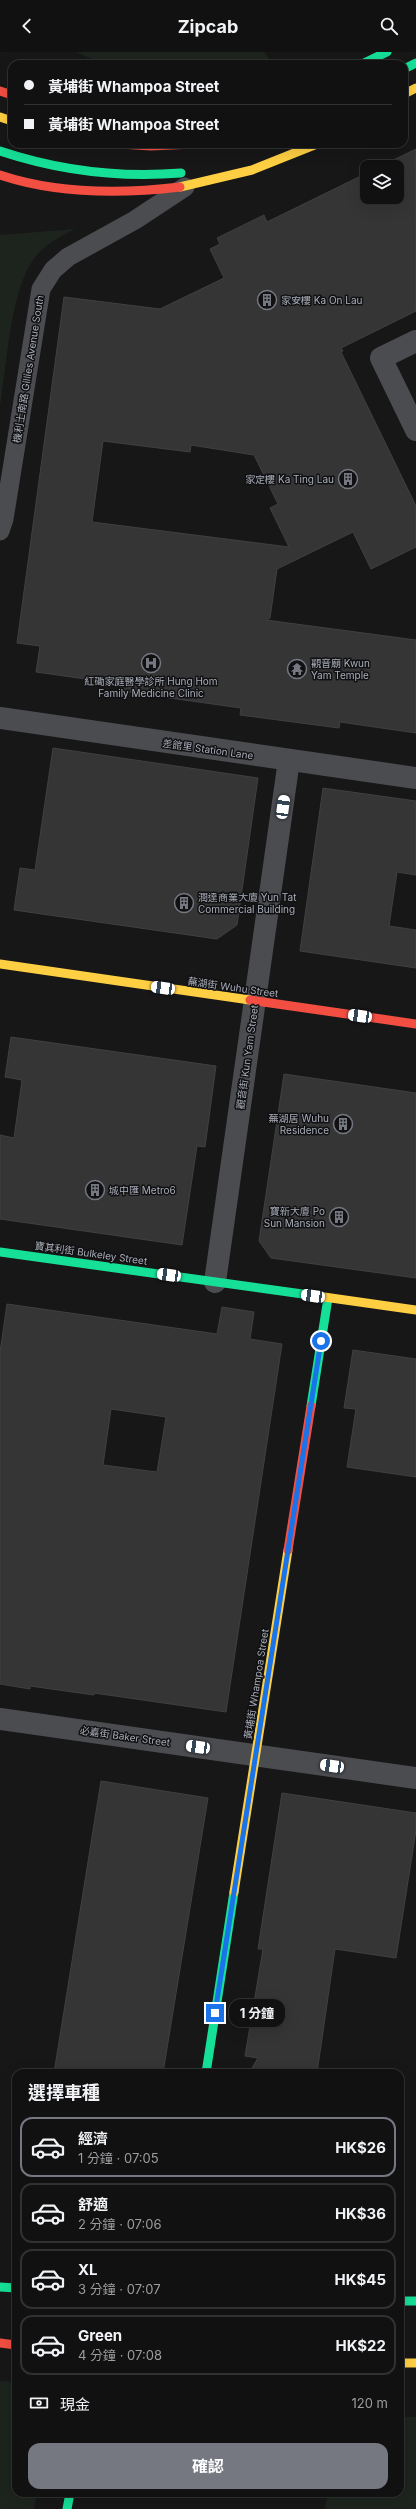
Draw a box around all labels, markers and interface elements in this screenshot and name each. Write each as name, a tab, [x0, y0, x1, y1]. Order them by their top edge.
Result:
icon: back	[16, 15, 38, 37]
icon: search	[378, 15, 400, 37]
text: Zipcab	[178, 16, 238, 37]
text: 黃埔街 Whampoa Street	[48, 77, 219, 96]
text: 黃埔街 Whampoa Street	[48, 115, 219, 134]
map controls	[360, 160, 404, 204]
button: layers	[360, 160, 404, 204]
building icon: 家安樓 Ka On Lau	[256, 289, 278, 311]
street label: 機利士南路 Gillies Avenue South	[10, 294, 46, 444]
place label: 家安樓 Ka On Lau	[281, 294, 363, 306]
building icon: 家定樓 Ka Ting Lau	[337, 468, 359, 490]
place label: 家定樓 Ka Ting Lau	[245, 473, 334, 485]
hospital icon: 紅磡家庭醫學診所 Hung Hom Family Medicine Clinic	[140, 652, 162, 674]
place label: 觀音廟 Kwun Yam Temple	[311, 657, 370, 681]
temple icon: 觀音廟 Kwun Yam Temple	[286, 658, 308, 680]
place label: 紅磡家庭醫學診所 Hung Hom Family Medicine Clinic	[84, 675, 218, 699]
street label: 差館里 Station Lane	[162, 737, 254, 761]
car	[275, 794, 291, 820]
place label: 潤達商業大廈 Yun Tat Commercial Building	[198, 891, 297, 915]
building icon: 潤達商業大廈 Yun Tat Commercial Building	[173, 892, 195, 914]
street label: 蕪湖街 Wuhu Street	[187, 975, 280, 999]
car	[150, 980, 176, 996]
street label: 觀音街 Kun Yam Street	[234, 1003, 260, 1110]
car	[347, 1008, 373, 1024]
place label: 蕪湖居 Wuhu Residence	[269, 1112, 329, 1136]
building icon: 蕪湖居 Wuhu Residence	[332, 1113, 354, 1135]
building icon: 城中匯 Metro6	[84, 1179, 106, 1201]
place label: 城中匯 Metro6	[109, 1184, 176, 1196]
place label: 寶新大廈 Po Sun Mansion	[264, 1205, 325, 1229]
building icon: 寶新大廈 Po Sun Mansion	[328, 1206, 350, 1228]
street label: 寶其利街 Bulkeley Street	[34, 1239, 149, 1267]
car	[156, 1267, 182, 1283]
car	[300, 1288, 326, 1304]
route start	[312, 1332, 330, 1350]
street label: 黃埔街 Whampoa Street	[241, 1627, 271, 1740]
street label: 必嘉街 Baker Street	[79, 1724, 172, 1748]
car	[185, 1739, 211, 1755]
car	[319, 1758, 345, 1774]
callout: 1 分鐘	[229, 1999, 285, 2027]
route end	[206, 2004, 224, 2022]
text: 1 分鐘	[240, 2005, 274, 2021]
text: 選擇車種	[28, 2082, 100, 2103]
icon: car	[30, 2129, 66, 2165]
text: 經濟	[78, 2129, 108, 2148]
text: HK$26	[335, 2138, 386, 2157]
text: 1 分鐘 · 07:05	[78, 2150, 159, 2166]
icon: car	[30, 2195, 66, 2231]
text: 舒適	[78, 2195, 108, 2214]
text: HK$36	[335, 2204, 386, 2223]
text: 2 分鐘 · 07:06	[78, 2216, 162, 2232]
text: XL	[78, 2260, 98, 2279]
icon: car	[30, 2261, 66, 2297]
text: HK$45	[335, 2270, 386, 2289]
text: 3 分鐘 · 07:07	[78, 2281, 161, 2297]
text: Green	[78, 2326, 122, 2345]
icon: car	[30, 2327, 66, 2363]
text: HK$22	[335, 2336, 386, 2355]
text: 4 分鐘 · 07:08	[78, 2347, 162, 2363]
icon: cash	[28, 2392, 50, 2414]
text: 現金	[60, 2395, 90, 2414]
text: 120 m	[352, 2395, 388, 2411]
button: 確認	[28, 2443, 388, 2489]

